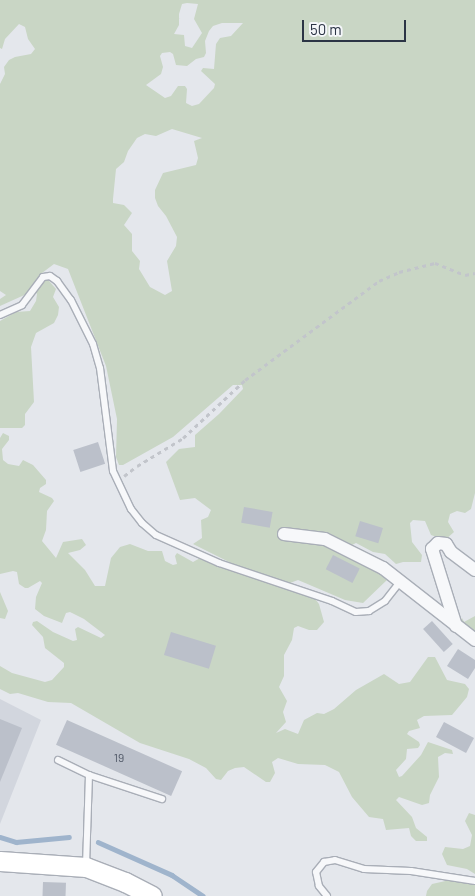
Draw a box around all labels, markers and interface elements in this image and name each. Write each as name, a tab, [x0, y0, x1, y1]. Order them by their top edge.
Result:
scale bar	[305, 10, 409, 42]
text: 50 m	[310, 20, 342, 38]
house number: 19	[114, 751, 124, 765]

